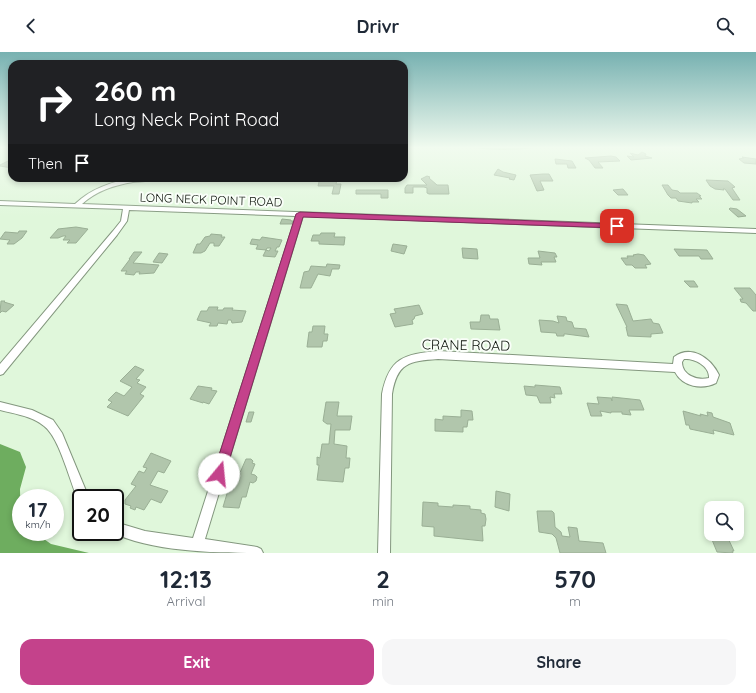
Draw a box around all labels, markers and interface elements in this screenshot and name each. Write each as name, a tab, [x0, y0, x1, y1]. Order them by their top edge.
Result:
icon: back	[20, 15, 42, 37]
text: Drivr	[357, 15, 399, 38]
icon: search	[714, 15, 736, 37]
text: 260 m	[94, 73, 176, 108]
icon: right	[28, 76, 80, 128]
text: Long Neck Point Road	[94, 108, 280, 131]
icon: arrive	[71, 152, 93, 174]
text: Then	[28, 154, 63, 173]
street label: LONG NECK POINT ROAD	[139, 190, 283, 209]
pin	[600, 209, 634, 243]
icon: arrive	[606, 215, 628, 237]
street label: CRANE ROAD	[422, 335, 510, 355]
position arrow	[198, 453, 240, 495]
speed limit sign: 20	[72, 489, 124, 541]
text: 17	[29, 497, 47, 522]
map controls	[704, 501, 744, 541]
button: search	[704, 501, 744, 541]
text: km/h	[25, 518, 51, 531]
text: 12:13	[160, 564, 212, 594]
text: 2	[376, 564, 390, 594]
text: 570	[554, 564, 596, 594]
text: Arrival	[167, 593, 205, 609]
text: min	[372, 593, 394, 609]
text: m	[569, 593, 581, 609]
button: Exit	[20, 639, 374, 685]
button: Share	[382, 639, 736, 685]

